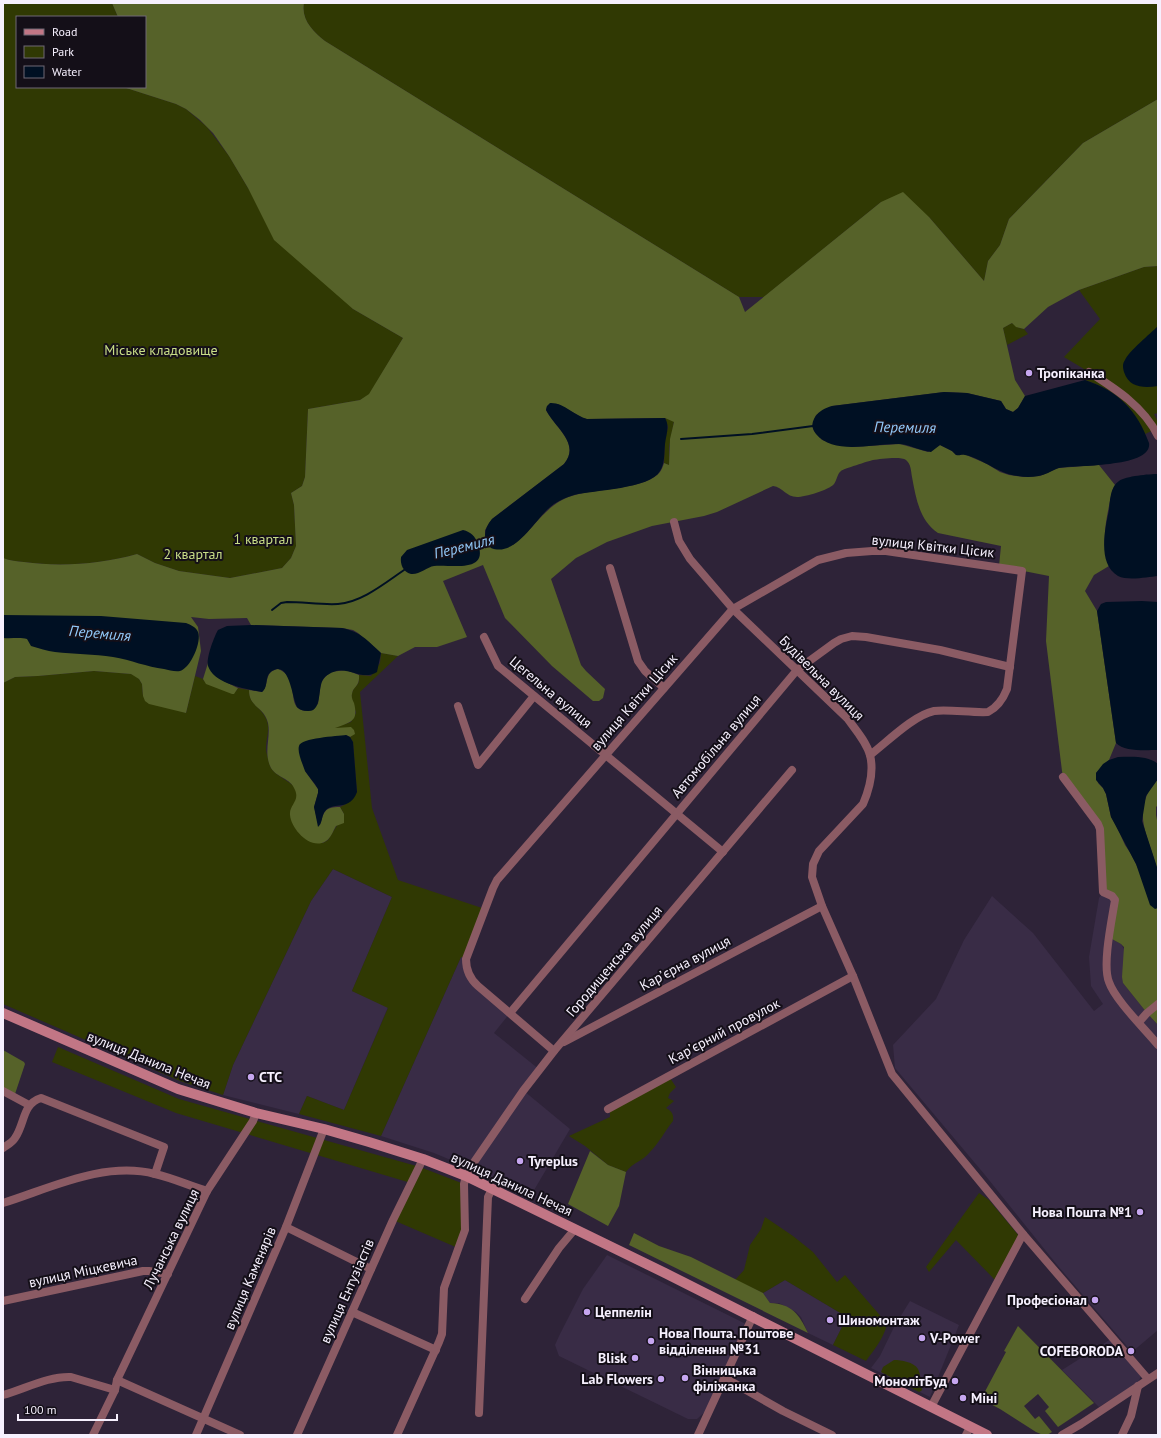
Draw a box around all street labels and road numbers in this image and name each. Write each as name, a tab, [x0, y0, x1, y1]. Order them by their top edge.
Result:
street label: вулиця Квітки Цісик	[871, 531, 995, 561]
street label: Будівельна вулиця	[776, 632, 868, 724]
street label: вулиця Квітки Цісик	[587, 649, 681, 754]
street label: Цегельна вулиця	[506, 652, 596, 732]
street label: Автомобільна вулиця	[667, 690, 765, 802]
street label: Городищенська вулиця	[562, 902, 666, 1020]
street label: Карʼєрна вулиця	[636, 931, 734, 995]
street label: Карʼєрний провулок	[665, 994, 783, 1068]
street label: вулиця Данила Нечая	[84, 1027, 214, 1093]
street label: вулиця Данила Нечая	[448, 1148, 576, 1220]
street label: Лучанська вулиця	[139, 1186, 203, 1293]
street label: вулиця Каменярів	[220, 1224, 280, 1332]
street label: вулиця Ентузіастів	[316, 1236, 378, 1346]
street label: вулиця Міцкевича	[27, 1251, 139, 1291]

